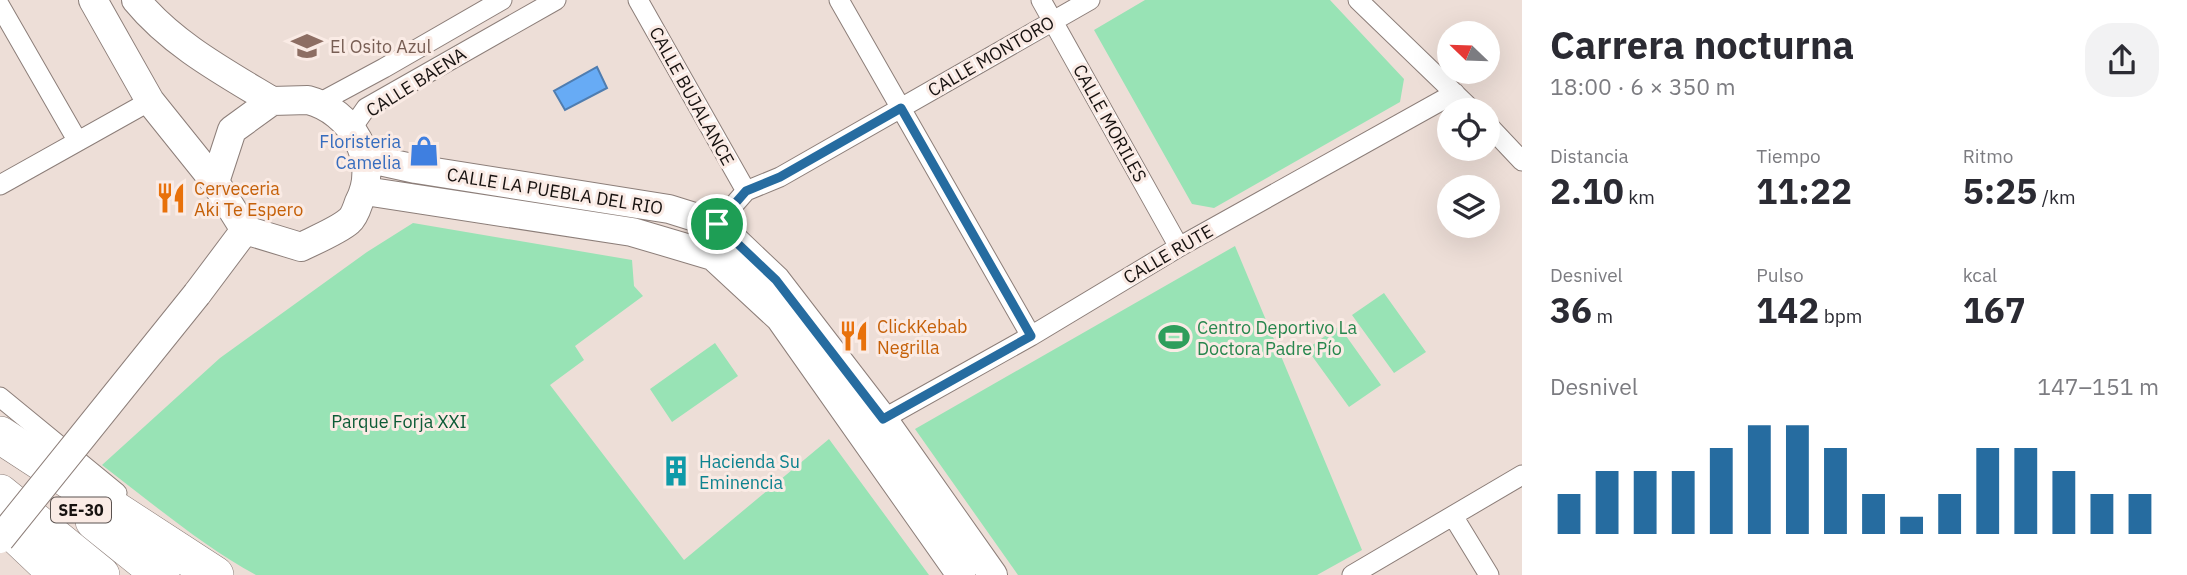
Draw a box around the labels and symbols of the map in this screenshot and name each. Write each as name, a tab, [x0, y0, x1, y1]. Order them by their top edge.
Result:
street label: CALLE MONTORO	[924, 10, 1058, 102]
north arrow	[1437, 21, 1500, 84]
street label: CALLE BUJALANCE	[644, 23, 740, 169]
school or university icon: El Osito Azul	[290, 29, 324, 63]
place label: El Osito Azul	[330, 35, 432, 58]
street label: CALLE BAENA	[362, 42, 471, 122]
street label: CALLE MORILES	[1068, 60, 1152, 186]
place label: Floristeria Camelia	[319, 130, 401, 174]
shop icon: Floristeria Camelia	[407, 134, 441, 168]
street label: CALLE LA PUEBLA DEL RIO	[445, 163, 665, 219]
place label: Cerveceria Aki Te Espero	[194, 177, 303, 221]
restaurant icon: Cerveceria Aki Te Espero	[154, 181, 188, 215]
pin	[687, 194, 747, 254]
street label: CALLE RUTE	[1119, 219, 1217, 289]
place label: ClickKebab Negrilla	[877, 315, 967, 359]
place label: Centro Deportivo La Doctora Padre Pío	[1197, 316, 1357, 360]
restaurant icon: ClickKebab Negrilla	[837, 319, 871, 353]
sports icon: Centro Deportivo La Doctora Padre Pío	[1157, 320, 1191, 354]
park label: Parque Forja XXI	[331, 410, 467, 433]
place label: Hacienda Su Eminencia	[699, 450, 800, 494]
building icon: Hacienda Su Eminencia	[659, 454, 693, 488]
road number: SE-30	[51, 498, 111, 523]

